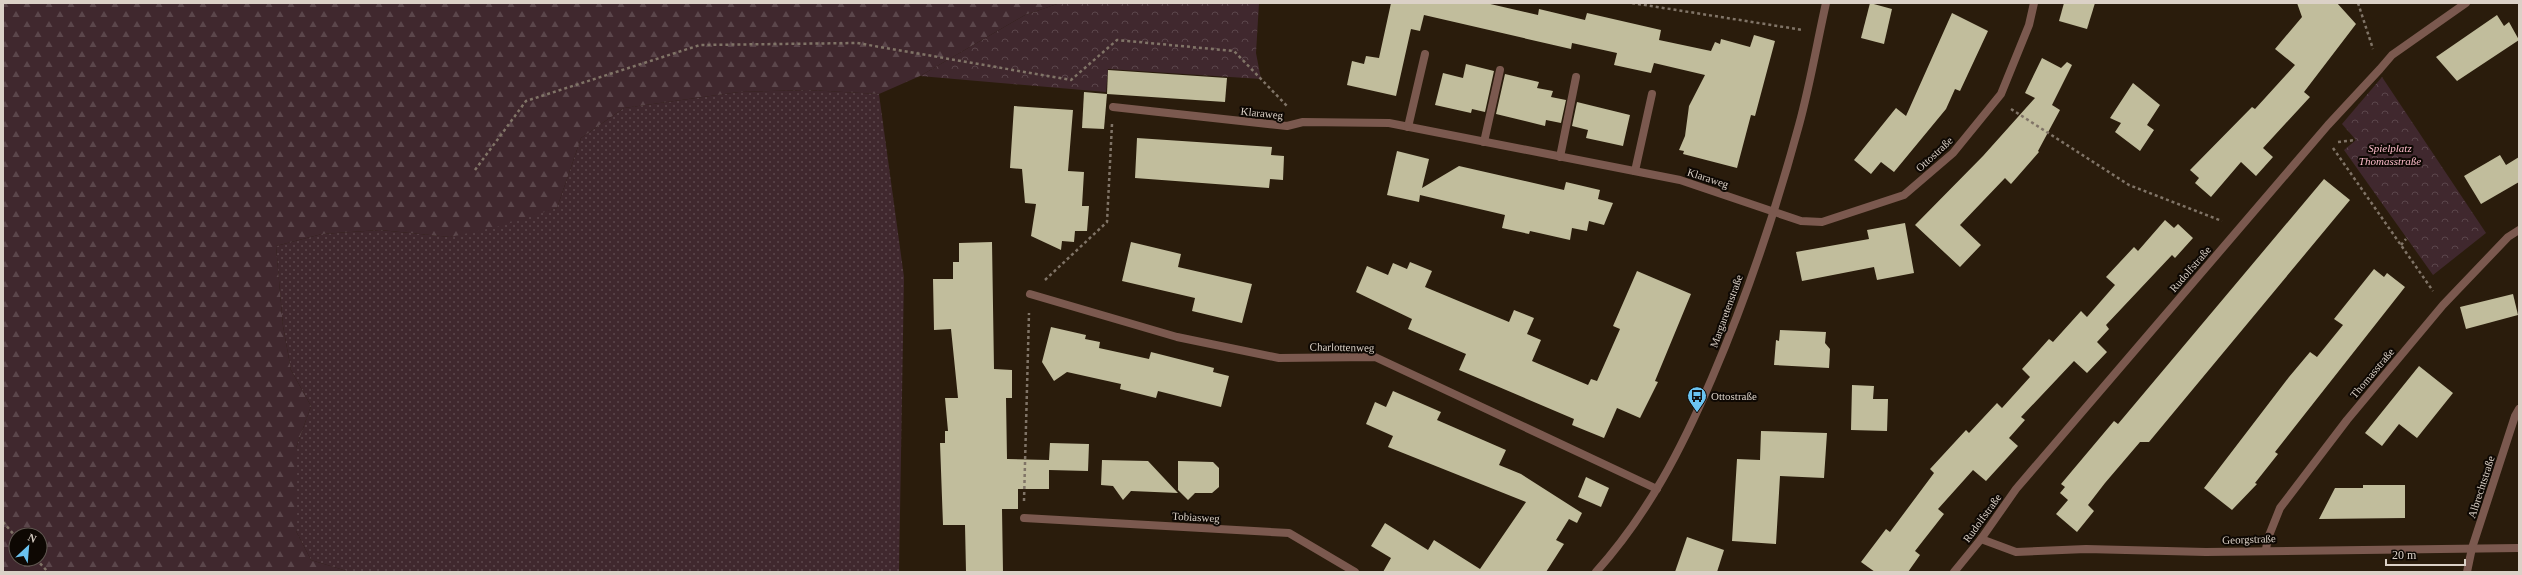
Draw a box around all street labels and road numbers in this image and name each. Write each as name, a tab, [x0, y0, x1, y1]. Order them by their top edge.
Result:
street label: Klaraweg	[1240, 105, 1284, 121]
street label: Ottostraße	[1913, 134, 1955, 174]
street label: Klaraweg	[1686, 166, 1731, 190]
street label: Rudolfstraße	[2167, 244, 2213, 294]
street label: Margaretenstraße	[1707, 273, 1745, 349]
street label: Charlottenweg	[1310, 340, 1375, 354]
street label: Thomasstraße	[2348, 345, 2397, 400]
street label: Albrechtstraße	[2465, 454, 2497, 520]
street label: Rudolfstraße	[1960, 491, 2004, 545]
street label: Tobiasweg	[1172, 510, 1221, 524]
street label: Georgstraße	[2222, 532, 2276, 546]

